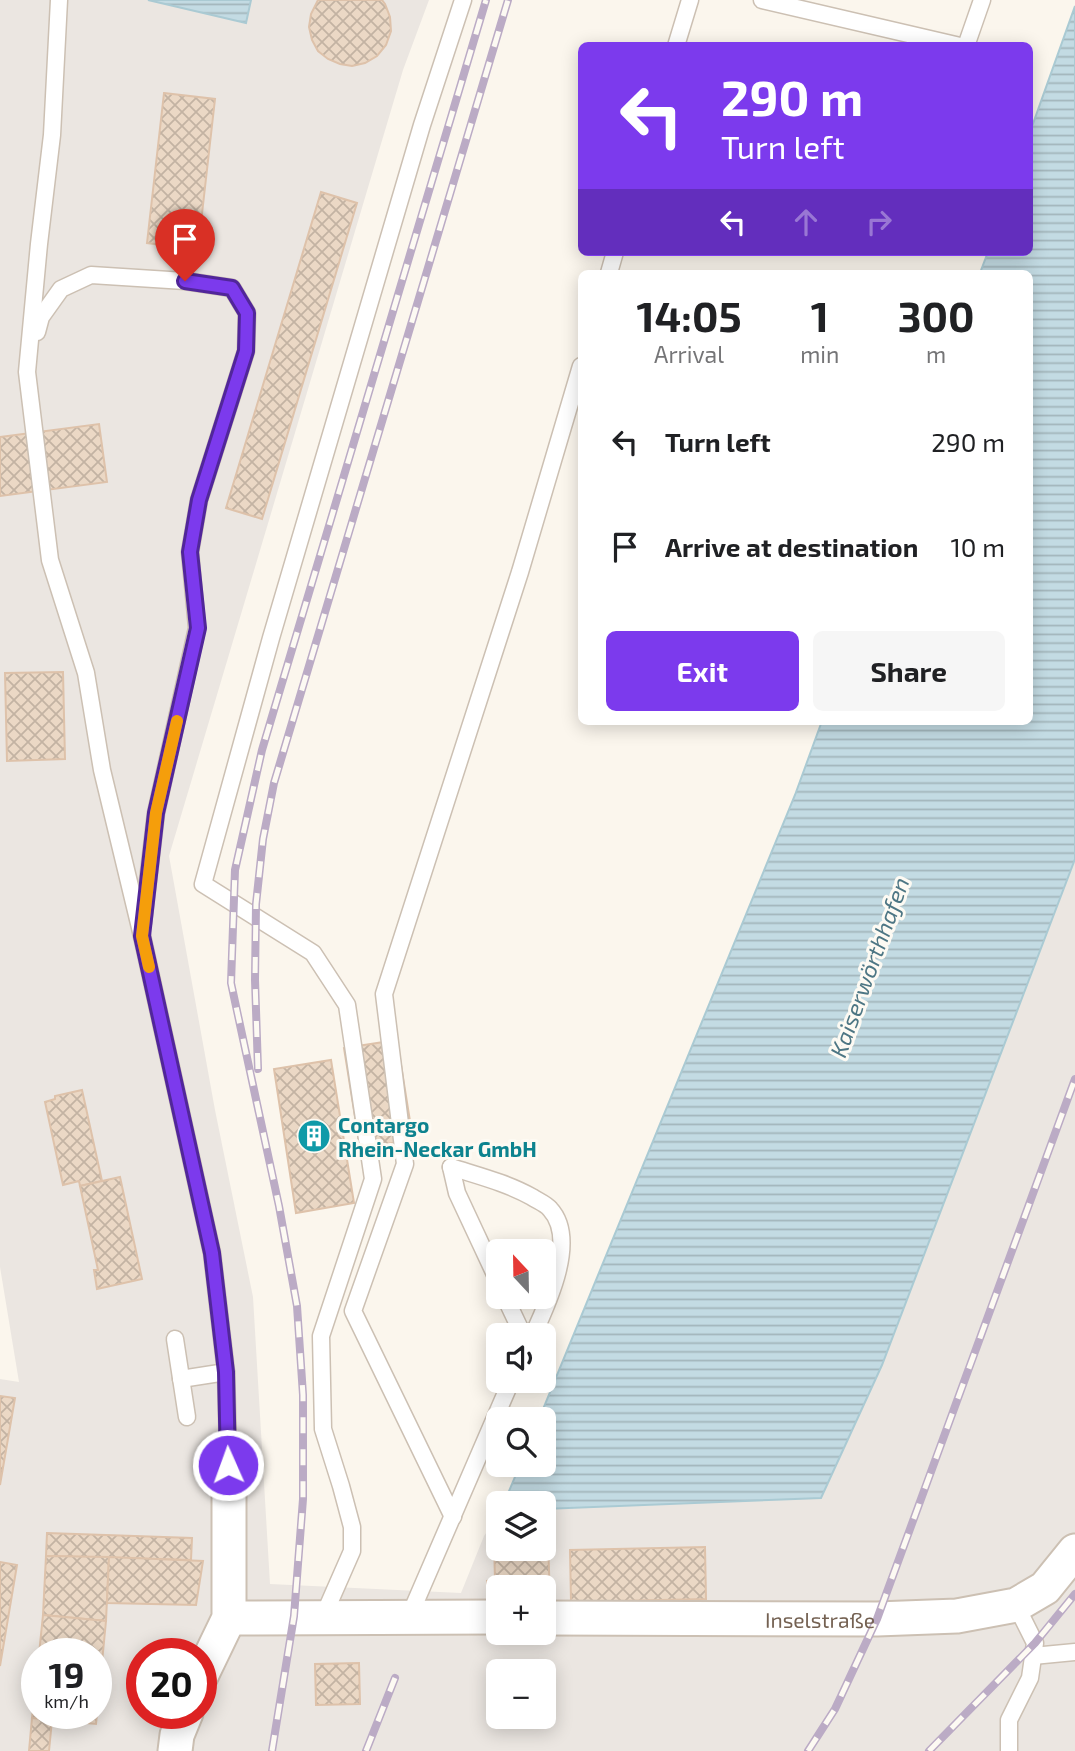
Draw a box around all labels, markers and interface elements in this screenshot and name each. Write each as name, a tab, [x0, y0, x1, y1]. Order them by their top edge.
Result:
text: 290 m	[721, 67, 863, 126]
icon: left	[606, 70, 697, 161]
text: Turn left	[721, 127, 845, 165]
icon: left	[714, 203, 752, 241]
icon: ahead	[787, 203, 825, 241]
icon: right	[860, 203, 898, 241]
pin	[155, 209, 215, 281]
icon: arrive	[166, 220, 204, 258]
text: 14:05	[636, 290, 742, 340]
text: 1	[811, 290, 829, 340]
text: 300	[898, 290, 975, 340]
text: Arrival	[654, 340, 724, 368]
text: min	[800, 340, 839, 368]
text: m	[926, 340, 946, 368]
icon: left	[606, 423, 644, 461]
text: Turn left	[665, 426, 771, 457]
text: 290 m	[931, 426, 1005, 457]
icon: arrive	[606, 528, 644, 566]
text: Arrive at destination	[665, 531, 918, 562]
text: 10 m	[950, 531, 1005, 562]
button: Exit	[606, 631, 799, 711]
button: Share	[813, 631, 1005, 711]
water label: Kaiserwörthhafen	[823, 873, 915, 1061]
place label: Contargo Rhein-Neckar GmbH	[338, 1112, 537, 1161]
building icon: Contargo Rhein-Neckar GmbH	[295, 1117, 333, 1155]
north arrow	[486, 1239, 556, 1309]
map controls	[486, 1239, 556, 1729]
button: sound	[486, 1323, 556, 1393]
button: search	[486, 1407, 556, 1477]
position arrow	[191, 1428, 265, 1502]
button: layers	[486, 1491, 556, 1561]
button: +	[486, 1575, 556, 1645]
street label: Inselstraße	[765, 1606, 875, 1631]
speed limit sign: 20	[126, 1638, 217, 1729]
text: 19	[49, 1653, 84, 1695]
button: −	[486, 1659, 556, 1729]
text: km/h	[44, 1690, 89, 1712]

